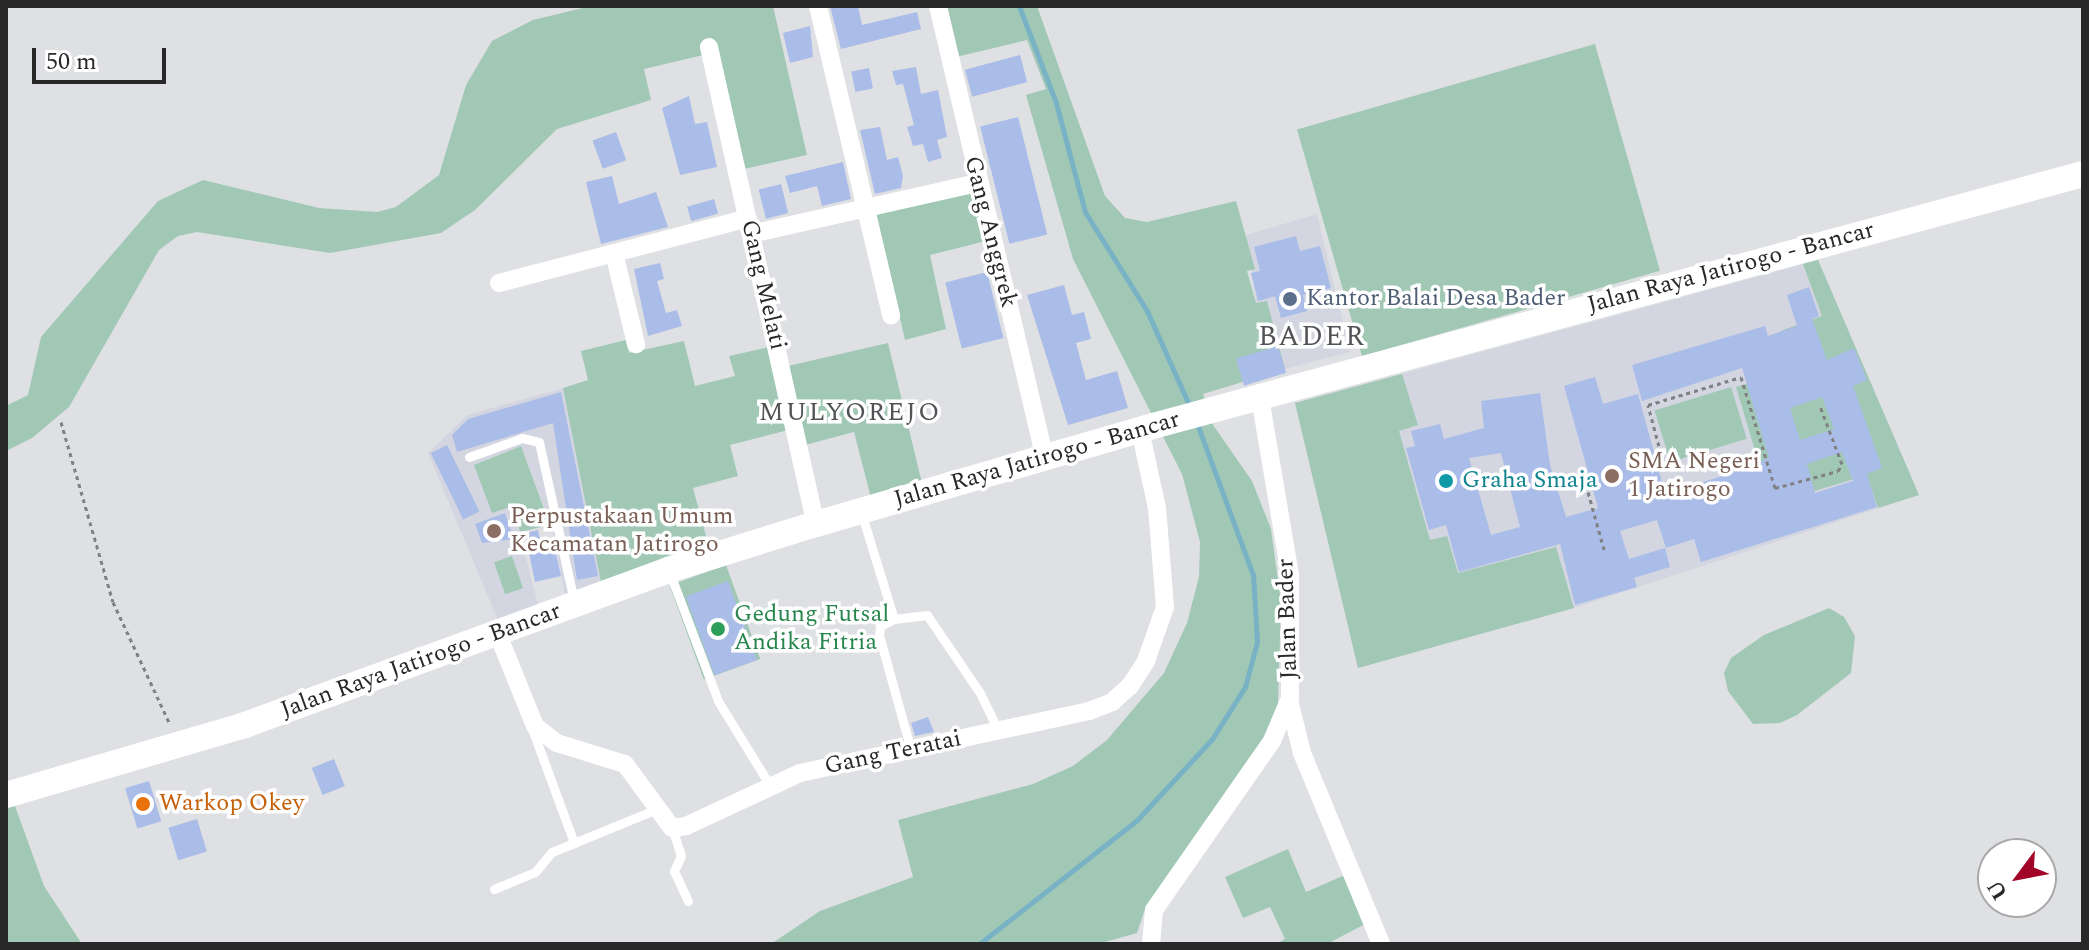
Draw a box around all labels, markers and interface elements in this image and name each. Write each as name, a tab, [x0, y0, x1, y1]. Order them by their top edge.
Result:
scale bar	[36, 32, 170, 82]
text: 50 m	[46, 44, 97, 80]
street label: Gang Anggrek	[957, 153, 1023, 311]
street label: Jalan Raya Jatirogo - Bancar	[1584, 216, 1878, 320]
street label: Gang Melati	[734, 217, 792, 353]
place label: Kantor Balai Desa Bader	[1306, 285, 1566, 313]
marker: Kantor Balai Desa Bader	[1281, 290, 1299, 308]
district label: BADER	[1258, 320, 1366, 354]
district label: MULYOREJO	[759, 397, 941, 429]
street label: Jalan Raya Jatirogo - Bancar	[891, 405, 1183, 515]
place label: SMA Negeri 1 Jatirogo	[1628, 448, 1760, 504]
place label: Graha Smaja	[1462, 467, 1598, 495]
marker: SMA Negeri 1 Jatirogo	[1603, 467, 1621, 485]
marker: Graha Smaja	[1437, 472, 1455, 490]
place label: Perpustakaan Umum Kecamatan Jatirogo	[510, 503, 733, 559]
marker: Perpustakaan Umum Kecamatan Jatirogo	[485, 522, 503, 540]
street label: Jalan Bader	[1271, 558, 1305, 680]
street label: Jalan Raya Jatirogo - Bancar	[277, 597, 565, 725]
place label: Gedung Futsal Andika Fitria	[734, 601, 889, 657]
marker: Gedung Futsal Andika Fitria	[709, 620, 727, 638]
street label: Gang Teratai	[822, 724, 964, 782]
place label: Warkop Okey	[159, 790, 304, 818]
marker: Warkop Okey	[134, 795, 152, 813]
north arrow	[1977, 838, 2057, 918]
text: U	[1979, 873, 2017, 906]

